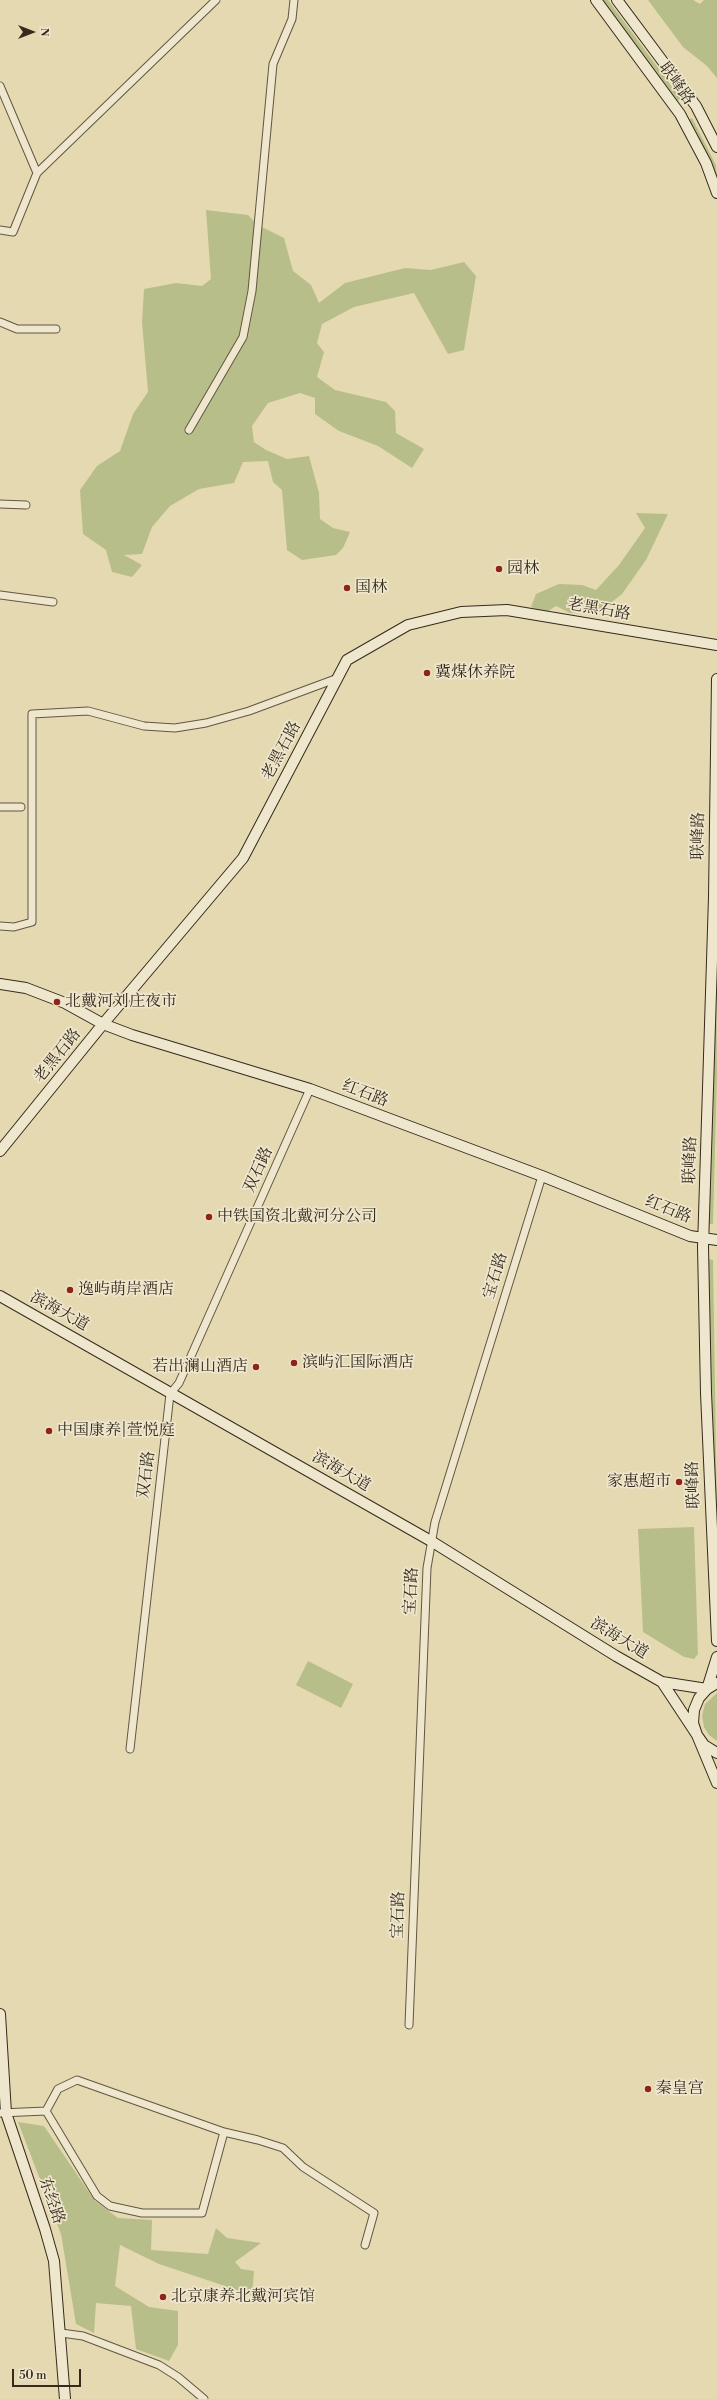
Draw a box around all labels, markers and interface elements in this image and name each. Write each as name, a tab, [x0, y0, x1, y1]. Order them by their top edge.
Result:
north arrow	[12, 12, 52, 52]
text: N	[37, 28, 51, 36]
street label: 联峰路	[654, 59, 698, 109]
place label: 园林	[507, 559, 539, 579]
marker: 园林	[494, 564, 504, 574]
place label: 国林	[355, 578, 387, 598]
marker: 国林	[342, 583, 352, 593]
street label: 老黑石路	[566, 595, 632, 625]
place label: 冀煤休养院	[435, 663, 515, 683]
marker: 冀煤休养院	[422, 668, 432, 678]
street label: 老黑石路	[259, 718, 305, 784]
street label: 联峰路	[689, 812, 709, 860]
place label: 北戴河刘庄夜市	[65, 992, 177, 1012]
marker: 北戴河刘庄夜市	[52, 997, 62, 1007]
street label: 老黑石路	[30, 1025, 86, 1087]
street label: 红石路	[339, 1076, 391, 1112]
street label: 联峰路	[681, 1136, 701, 1184]
street label: 双石路	[240, 1144, 278, 1196]
street label: 红石路	[642, 1192, 694, 1228]
place label: 中铁国资北戴河分公司	[217, 1207, 377, 1227]
marker: 中铁国资北戴河分公司	[204, 1212, 214, 1222]
street label: 宝石路	[480, 1250, 512, 1302]
place label: 逸屿萌岸酒店	[78, 1280, 174, 1300]
marker: 逸屿萌岸酒店	[65, 1285, 75, 1295]
street label: 滨海大道	[26, 1288, 92, 1336]
place label: 滨屿汇国际酒店	[302, 1353, 414, 1373]
place label: 若出澜山酒店	[152, 1357, 248, 1377]
marker: 滨屿汇国际酒店	[289, 1358, 299, 1368]
marker: 若出澜山酒店	[251, 1362, 261, 1372]
place label: 中国康养|萱悦庭	[57, 1421, 175, 1441]
marker: 中国康养|萱悦庭	[44, 1426, 54, 1436]
street label: 滨海大道	[308, 1448, 374, 1496]
street label: 双石路	[135, 1450, 159, 1500]
street label: 联峰路	[684, 1461, 704, 1509]
place label: 家惠超市	[607, 1472, 671, 1492]
marker: 家惠超市	[674, 1477, 684, 1487]
street label: 宝石路	[401, 1567, 423, 1615]
street label: 滨海大道	[587, 1614, 651, 1664]
street label: 宝石路	[389, 1891, 409, 1939]
place label: 秦皇宫	[656, 2079, 704, 2099]
marker: 秦皇宫	[643, 2084, 653, 2094]
street label: 东经路	[34, 2175, 68, 2227]
place label: 北京康养北戴河宾馆	[171, 2287, 315, 2307]
marker: 北京康养北戴河宾馆	[158, 2292, 168, 2302]
scale bar	[14, 2361, 83, 2387]
text: 50 m	[19, 2368, 47, 2383]

